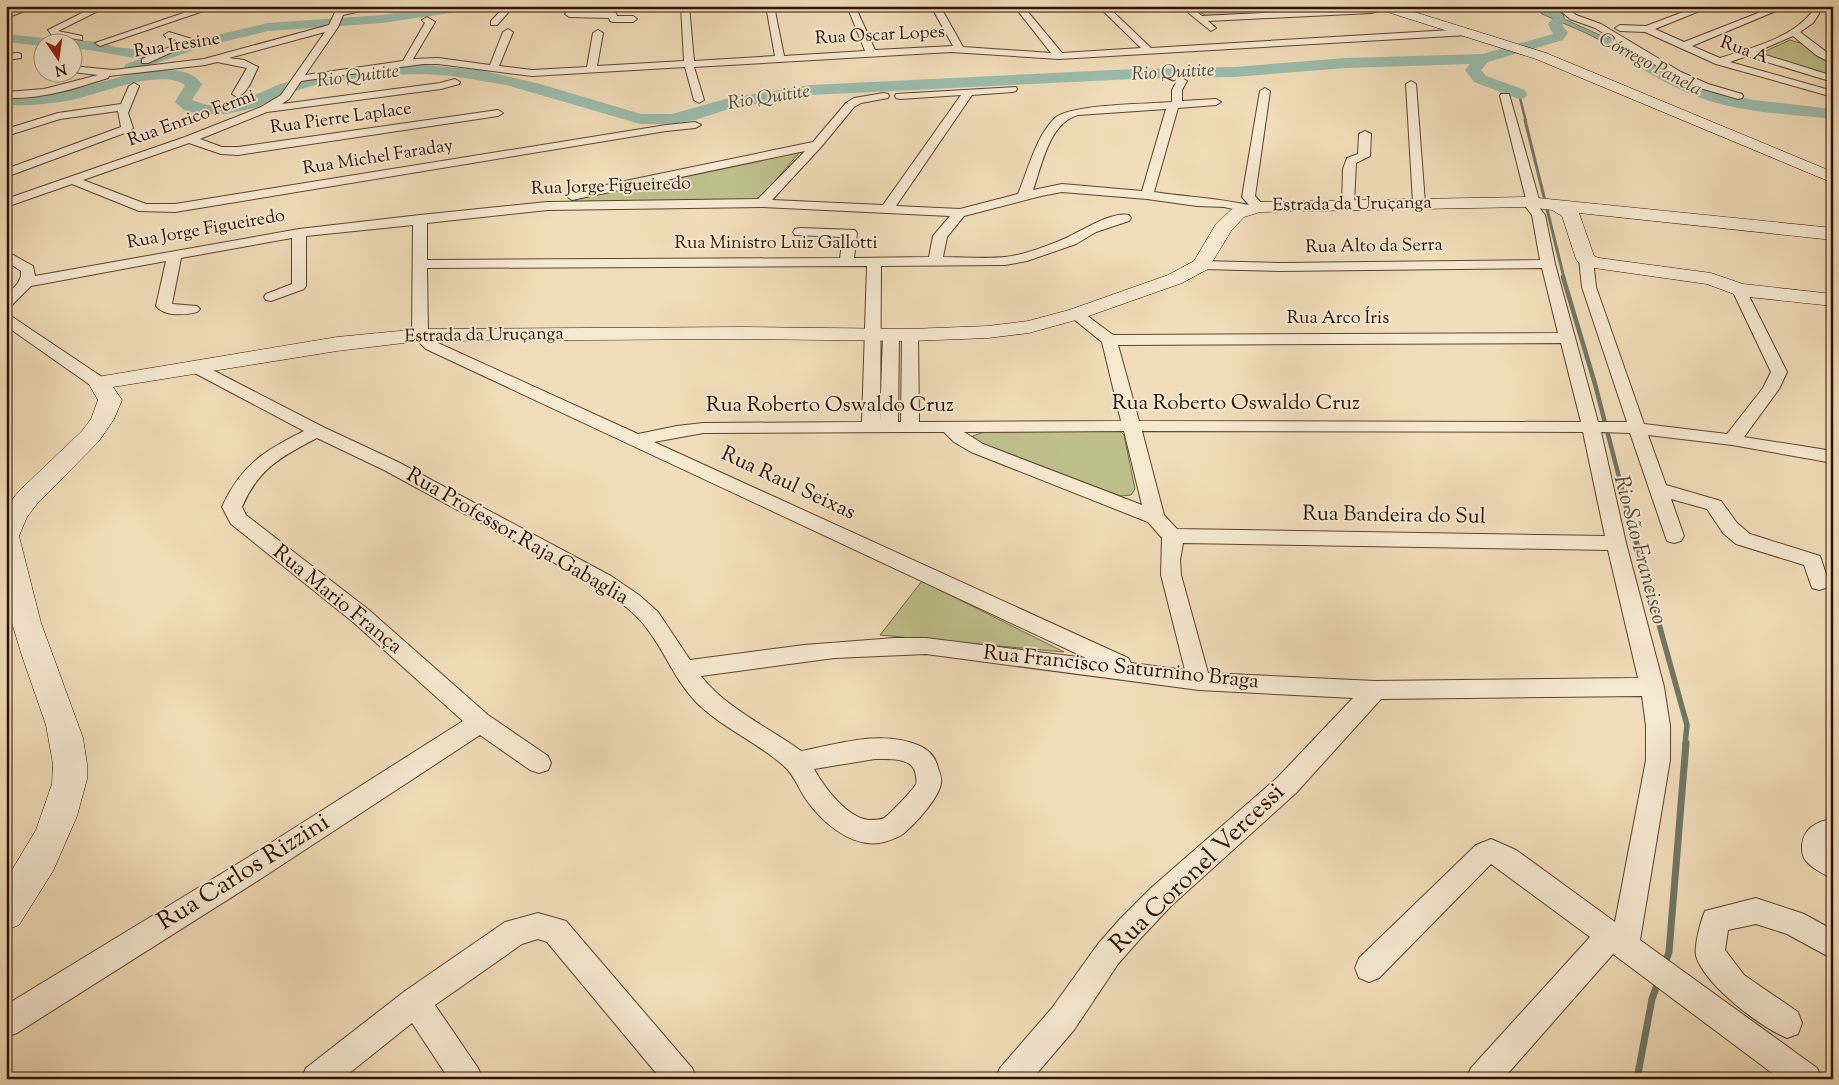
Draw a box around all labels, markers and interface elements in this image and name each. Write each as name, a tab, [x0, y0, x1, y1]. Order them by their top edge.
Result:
street label: Rua Oscar Lopes	[814, 20, 946, 52]
street label: Rua Iresine	[132, 26, 222, 66]
water label: Córrego Panela	[1593, 26, 1707, 104]
street label: Rua A	[1716, 30, 1772, 72]
north arrow	[32, 32, 82, 82]
water label: Rio Quitite	[1131, 57, 1215, 89]
text: N	[53, 58, 68, 80]
water label: Rio Quitite	[315, 59, 401, 95]
water label: Rio Quitite	[726, 78, 812, 118]
street label: Rua Enrico Fermi	[124, 84, 260, 154]
street label: Rua Pierre Laplace	[269, 96, 413, 142]
street label: Rua Michel Faraday	[301, 133, 455, 183]
street label: Rua Jorge Figueiredo	[531, 171, 691, 203]
street label: Estrada da Uruçanga	[1272, 191, 1432, 219]
street label: Rua Jorge Figueiredo	[125, 203, 287, 257]
street label: Rua Ministro Luiz Gallotti	[674, 231, 878, 257]
street label: Rua Alto da Serra	[1305, 233, 1443, 261]
street label: Rua Arco Íris	[1287, 306, 1389, 332]
street label: Estrada da Uruçanga	[404, 322, 564, 350]
street label: Rua Roberto Oswaldo Cruz	[1112, 389, 1360, 419]
street label: Rua Roberto Oswaldo Cruz	[706, 391, 954, 421]
street label: Rua Raul Seixas	[716, 440, 860, 528]
street label: Rua Professor Raja Gabaglia	[400, 461, 634, 613]
water label: Rio São Francisco	[1604, 472, 1674, 628]
street label: Rua Bandeira do Sul	[1302, 499, 1486, 533]
street label: Rua Mario França	[266, 538, 409, 662]
street label: Rua Francisco Saturnino Braga	[982, 639, 1261, 697]
street label: Rua Coronel Vercessi	[1102, 776, 1294, 962]
street label: Rua Carlos Rizzini	[151, 805, 337, 941]

